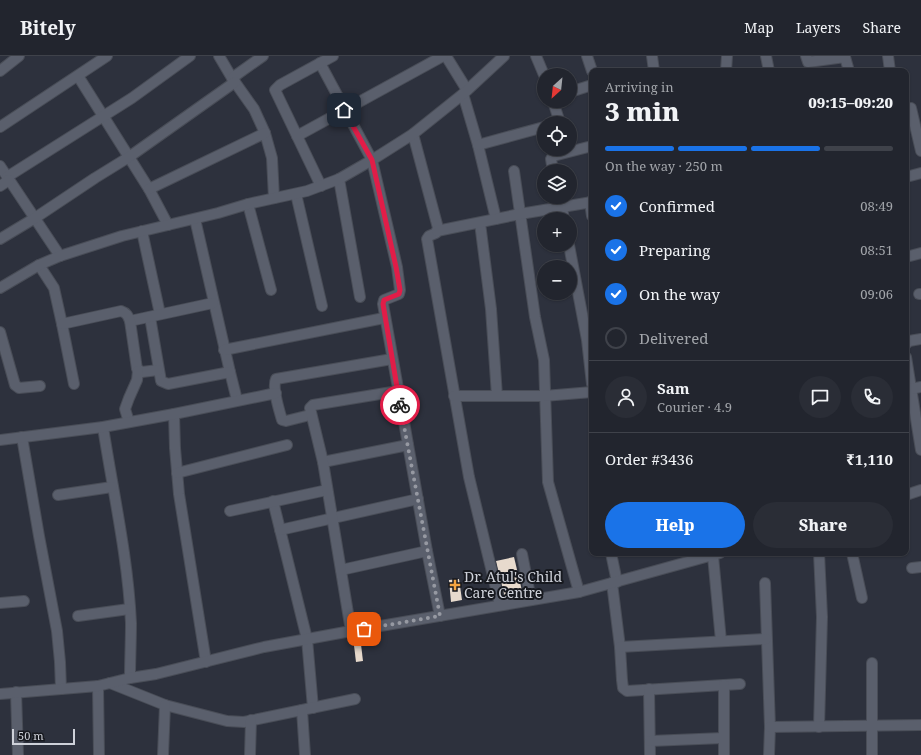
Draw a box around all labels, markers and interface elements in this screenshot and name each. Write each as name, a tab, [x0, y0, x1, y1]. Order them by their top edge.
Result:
text: Bitely	[20, 15, 76, 41]
text: Map	[744, 18, 774, 37]
text: Layers	[796, 18, 841, 37]
text: Share	[863, 18, 901, 37]
north arrow	[537, 68, 577, 108]
map controls	[537, 68, 577, 300]
text: Arriving in	[605, 78, 674, 96]
text: 09:15–09:20	[808, 92, 893, 112]
pin	[327, 93, 361, 127]
text: 3 min	[605, 93, 680, 129]
icon: home	[333, 99, 355, 121]
button: locate	[537, 116, 577, 156]
text: On the way · 250 m	[605, 157, 723, 175]
button: layers	[537, 164, 577, 204]
icon: check	[605, 195, 627, 217]
text: Confirmed	[639, 196, 715, 216]
text: 08:49	[860, 197, 893, 215]
button: +	[537, 212, 577, 252]
icon: check	[605, 239, 627, 261]
text: Preparing	[639, 240, 710, 260]
text: 08:51	[860, 241, 893, 259]
button: −	[537, 260, 577, 300]
icon: check	[605, 283, 627, 305]
text: On the way	[639, 284, 720, 304]
text: 09:06	[860, 285, 893, 303]
text: Delivered	[639, 328, 708, 348]
button: person	[605, 376, 647, 418]
button: chat	[799, 376, 841, 418]
button: phone	[851, 376, 893, 418]
text: Sam	[657, 378, 689, 398]
courier	[380, 385, 420, 425]
icon: bike	[389, 394, 411, 416]
text: Courier · 4.9	[657, 398, 732, 416]
text: Order #3436	[605, 449, 693, 469]
text: ₹1,110	[846, 449, 893, 469]
button: Help	[605, 502, 745, 548]
button: Share	[753, 502, 893, 548]
place label: Dr. Atul's Child Care Centre	[464, 567, 562, 602]
marker: Dr. Atul's Child Care Centre	[449, 579, 461, 591]
pin	[347, 612, 381, 646]
icon: bag	[353, 618, 375, 640]
scale bar	[12, 727, 75, 746]
text: 50 m	[18, 728, 44, 743]

